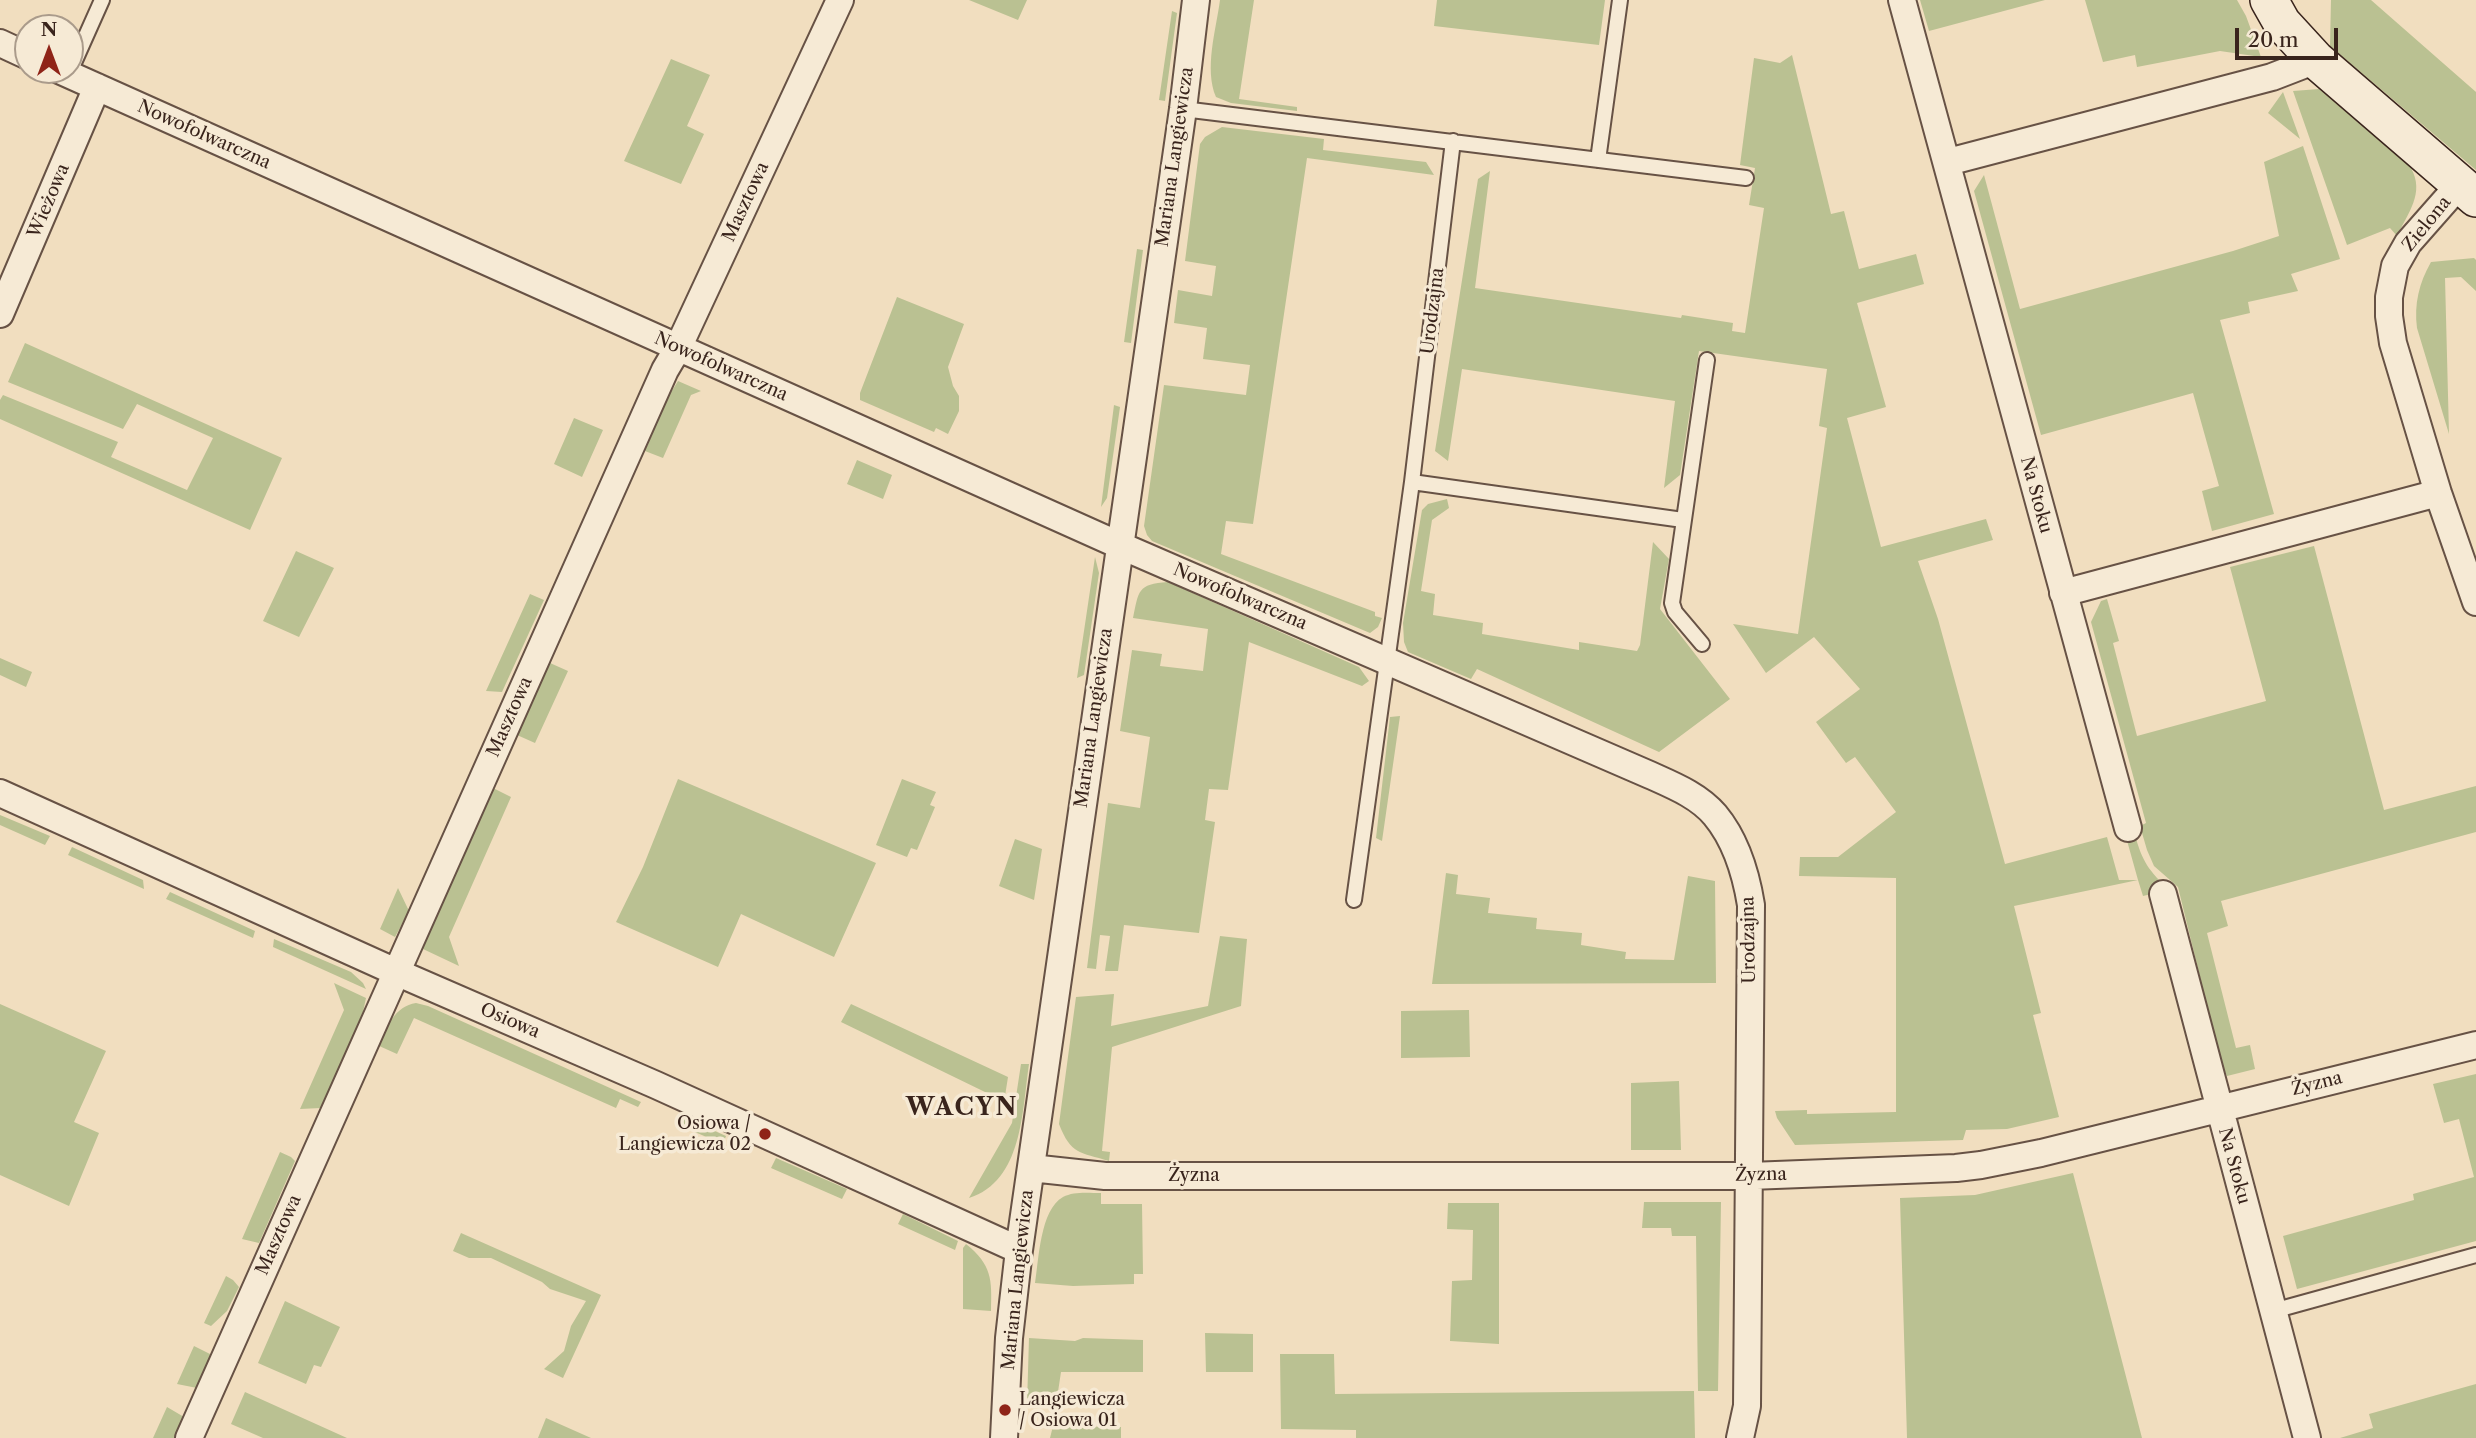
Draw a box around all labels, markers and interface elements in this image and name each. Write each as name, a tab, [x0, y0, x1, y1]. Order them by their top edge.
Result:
north arrow	[14, 14, 84, 84]
scale bar	[2238, 14, 2341, 58]
text: N	[41, 18, 57, 41]
text: 20 m	[2248, 27, 2299, 52]
street label: Mariana Langiewicza	[1152, 66, 1198, 248]
street label: Nowofolwarczna	[134, 96, 274, 174]
street label: Masztowa	[718, 159, 774, 245]
street label: Wieżowa	[24, 160, 74, 242]
street label: Zielona	[2398, 192, 2456, 256]
street label: Urodzajna	[1417, 266, 1449, 356]
street label: Nowofolwarczna	[651, 328, 791, 406]
street label: Na Stoku	[2015, 454, 2057, 536]
street label: Nowofolwarczna	[1170, 559, 1310, 635]
street label: Mariana Langiewicza	[1071, 627, 1117, 809]
street label: Masztowa	[483, 674, 537, 760]
street label: Urodzajna	[1737, 896, 1761, 984]
street label: Osiowa	[477, 999, 543, 1043]
street label: Żyzna	[2289, 1067, 2345, 1101]
district label: WACYN	[906, 1094, 1018, 1122]
place label: Osiowa / Langiewicza 02	[619, 1113, 751, 1156]
street label: Na Stoku	[2213, 1125, 2255, 1207]
marker: Osiowa / Langiewicza 02	[757, 1126, 773, 1142]
street label: Żyzna	[1735, 1164, 1787, 1186]
street label: Żyzna	[1168, 1165, 1220, 1187]
street label: Mariana Langiewicza	[998, 1189, 1038, 1371]
street label: Masztowa	[252, 1192, 306, 1278]
place label: Langiewicza / Osiowa 01	[1019, 1389, 1125, 1432]
marker: Langiewicza / Osiowa 01	[997, 1402, 1013, 1418]

